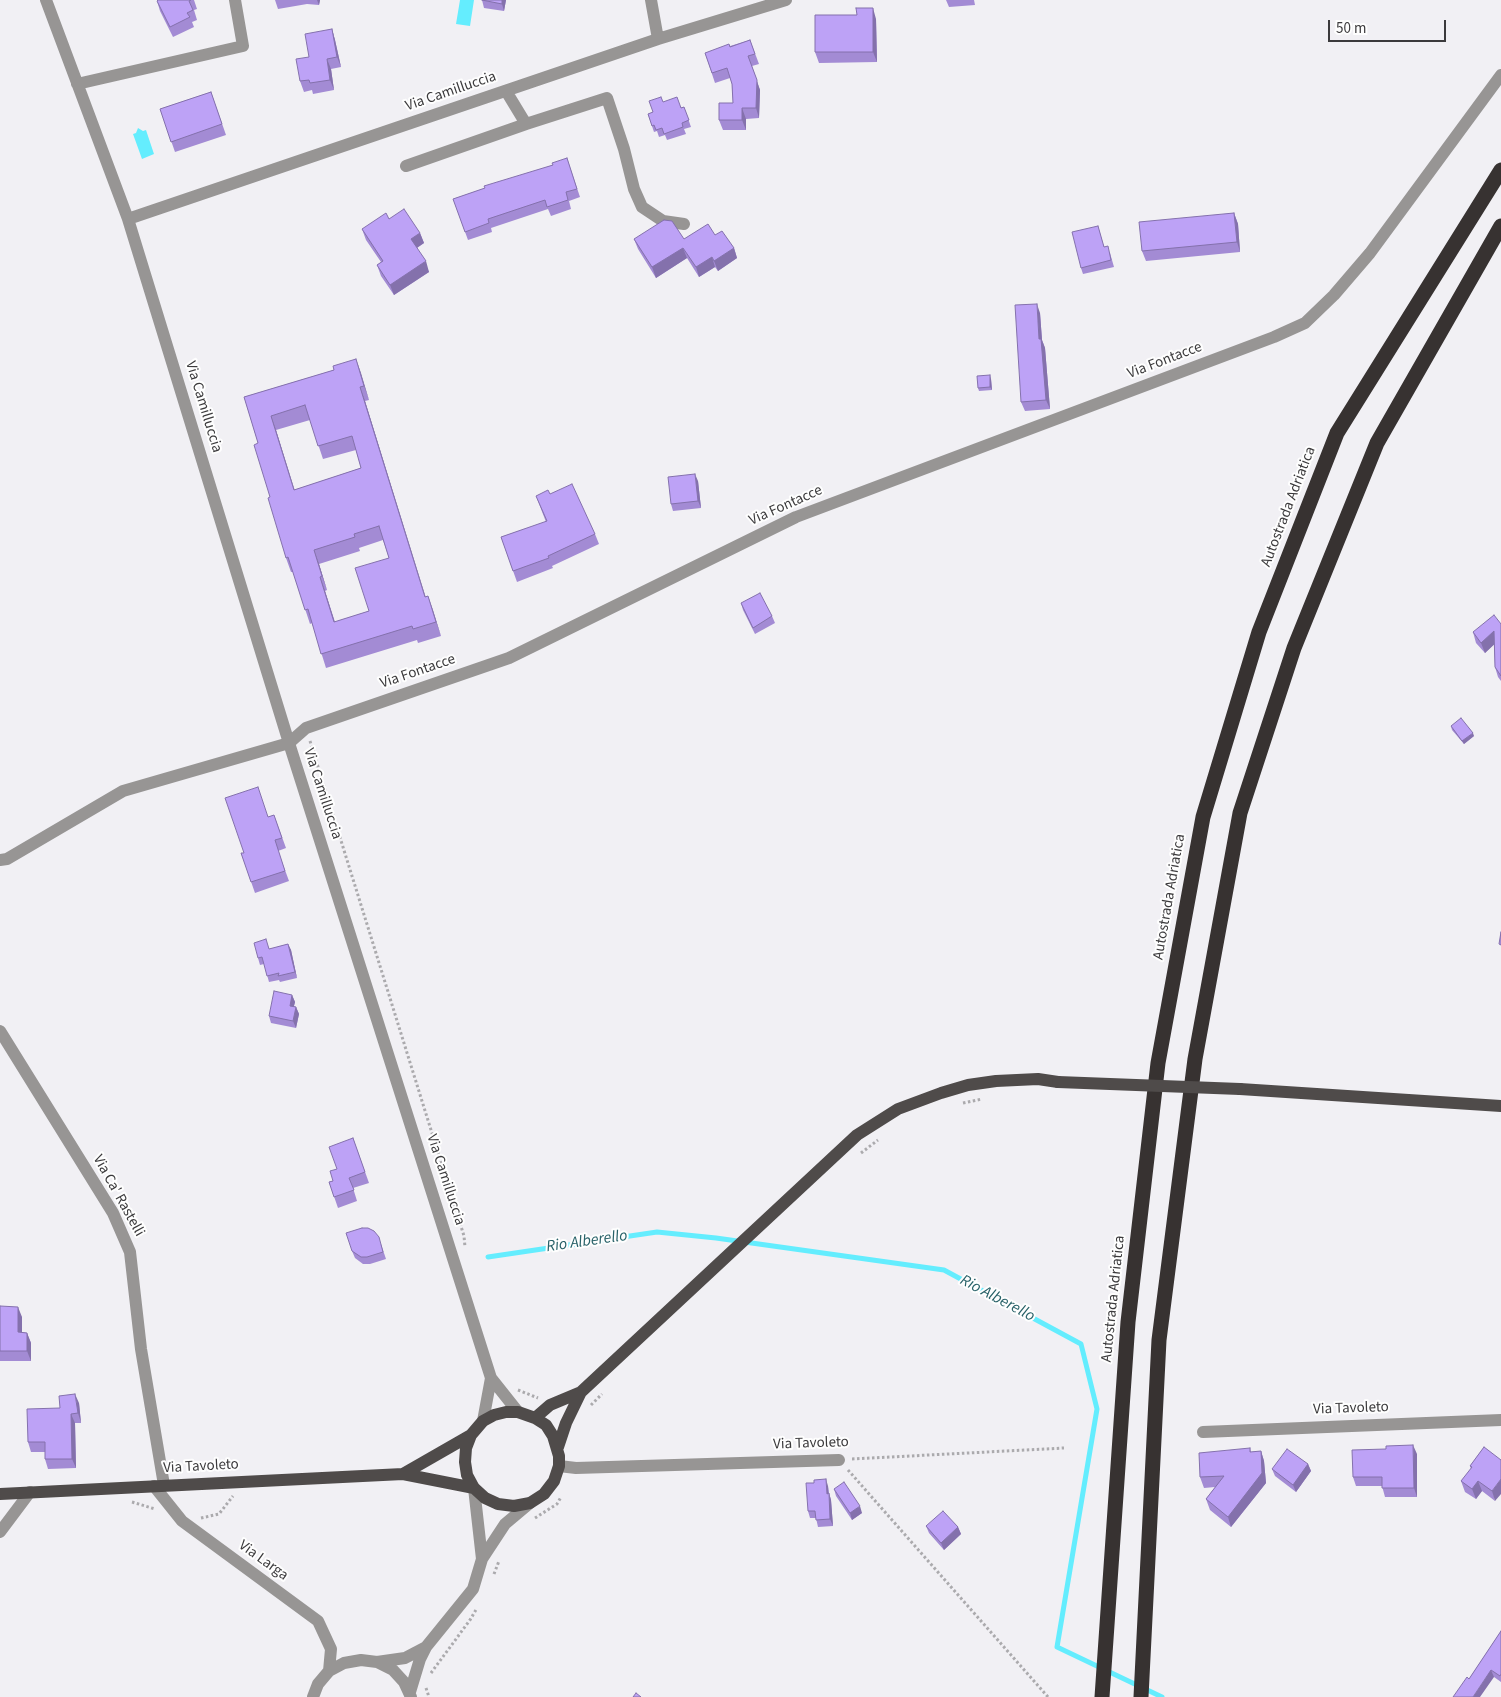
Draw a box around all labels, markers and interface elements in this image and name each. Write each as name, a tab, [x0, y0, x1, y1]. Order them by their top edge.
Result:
scale bar	[1331, 10, 1448, 42]
text: 50 m	[1336, 18, 1366, 39]
street label: Via Camilluccia	[403, 68, 499, 116]
street label: Via Fontacce	[1125, 339, 1205, 383]
street label: Via Camilluccia	[181, 359, 225, 455]
street label: Autostrada Adriatica	[1258, 444, 1320, 570]
street label: Via Fontacce	[747, 482, 825, 530]
street label: Via Fontacce	[378, 651, 458, 693]
street label: Via Camilluccia	[299, 746, 345, 842]
street label: Autostrada Adriatica	[1150, 833, 1190, 961]
street label: Via Camilluccia	[422, 1132, 468, 1228]
street label: Via Ca' Rastelli	[88, 1152, 148, 1240]
water label: Rio Alberello	[545, 1227, 629, 1257]
street label: Autostrada Adriatica	[1098, 1235, 1130, 1363]
water label: Rio Alberello	[956, 1271, 1038, 1327]
street label: Via Tavoleto	[1313, 1399, 1389, 1419]
street label: Via Tavoleto	[773, 1434, 849, 1454]
street label: Via Tavoleto	[163, 1456, 239, 1478]
street label: Via Larga	[235, 1537, 291, 1585]

